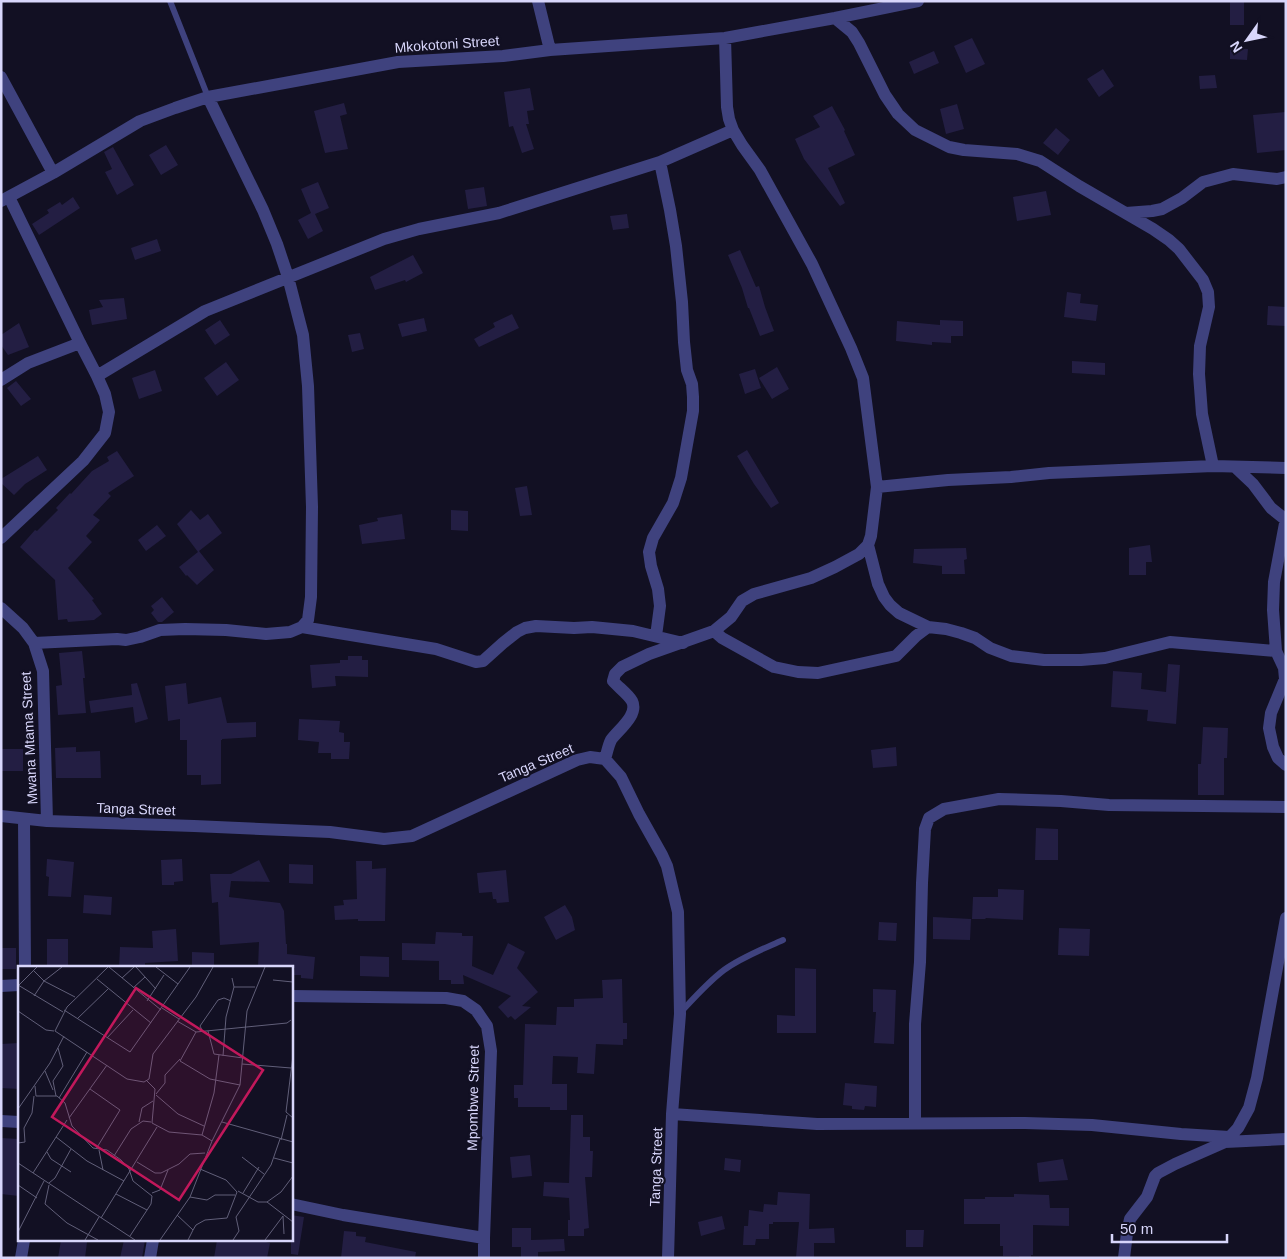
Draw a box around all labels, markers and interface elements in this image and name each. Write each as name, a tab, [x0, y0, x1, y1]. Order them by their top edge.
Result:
north arrow	[1222, 15, 1272, 65]
street label: Mkokotoni Street	[394, 32, 500, 56]
text: N	[1227, 38, 1246, 56]
street label: Mwana Mtama Street	[18, 671, 40, 805]
street label: Tanga Street	[496, 740, 576, 786]
street label: Tanga Street	[96, 800, 176, 818]
inset map	[18, 966, 292, 1242]
street label: Mpombwe Street	[464, 1045, 482, 1151]
street label: Tanga Street	[647, 1127, 665, 1207]
scale bar	[1112, 1212, 1227, 1244]
text: 50 m	[1120, 1220, 1153, 1237]

